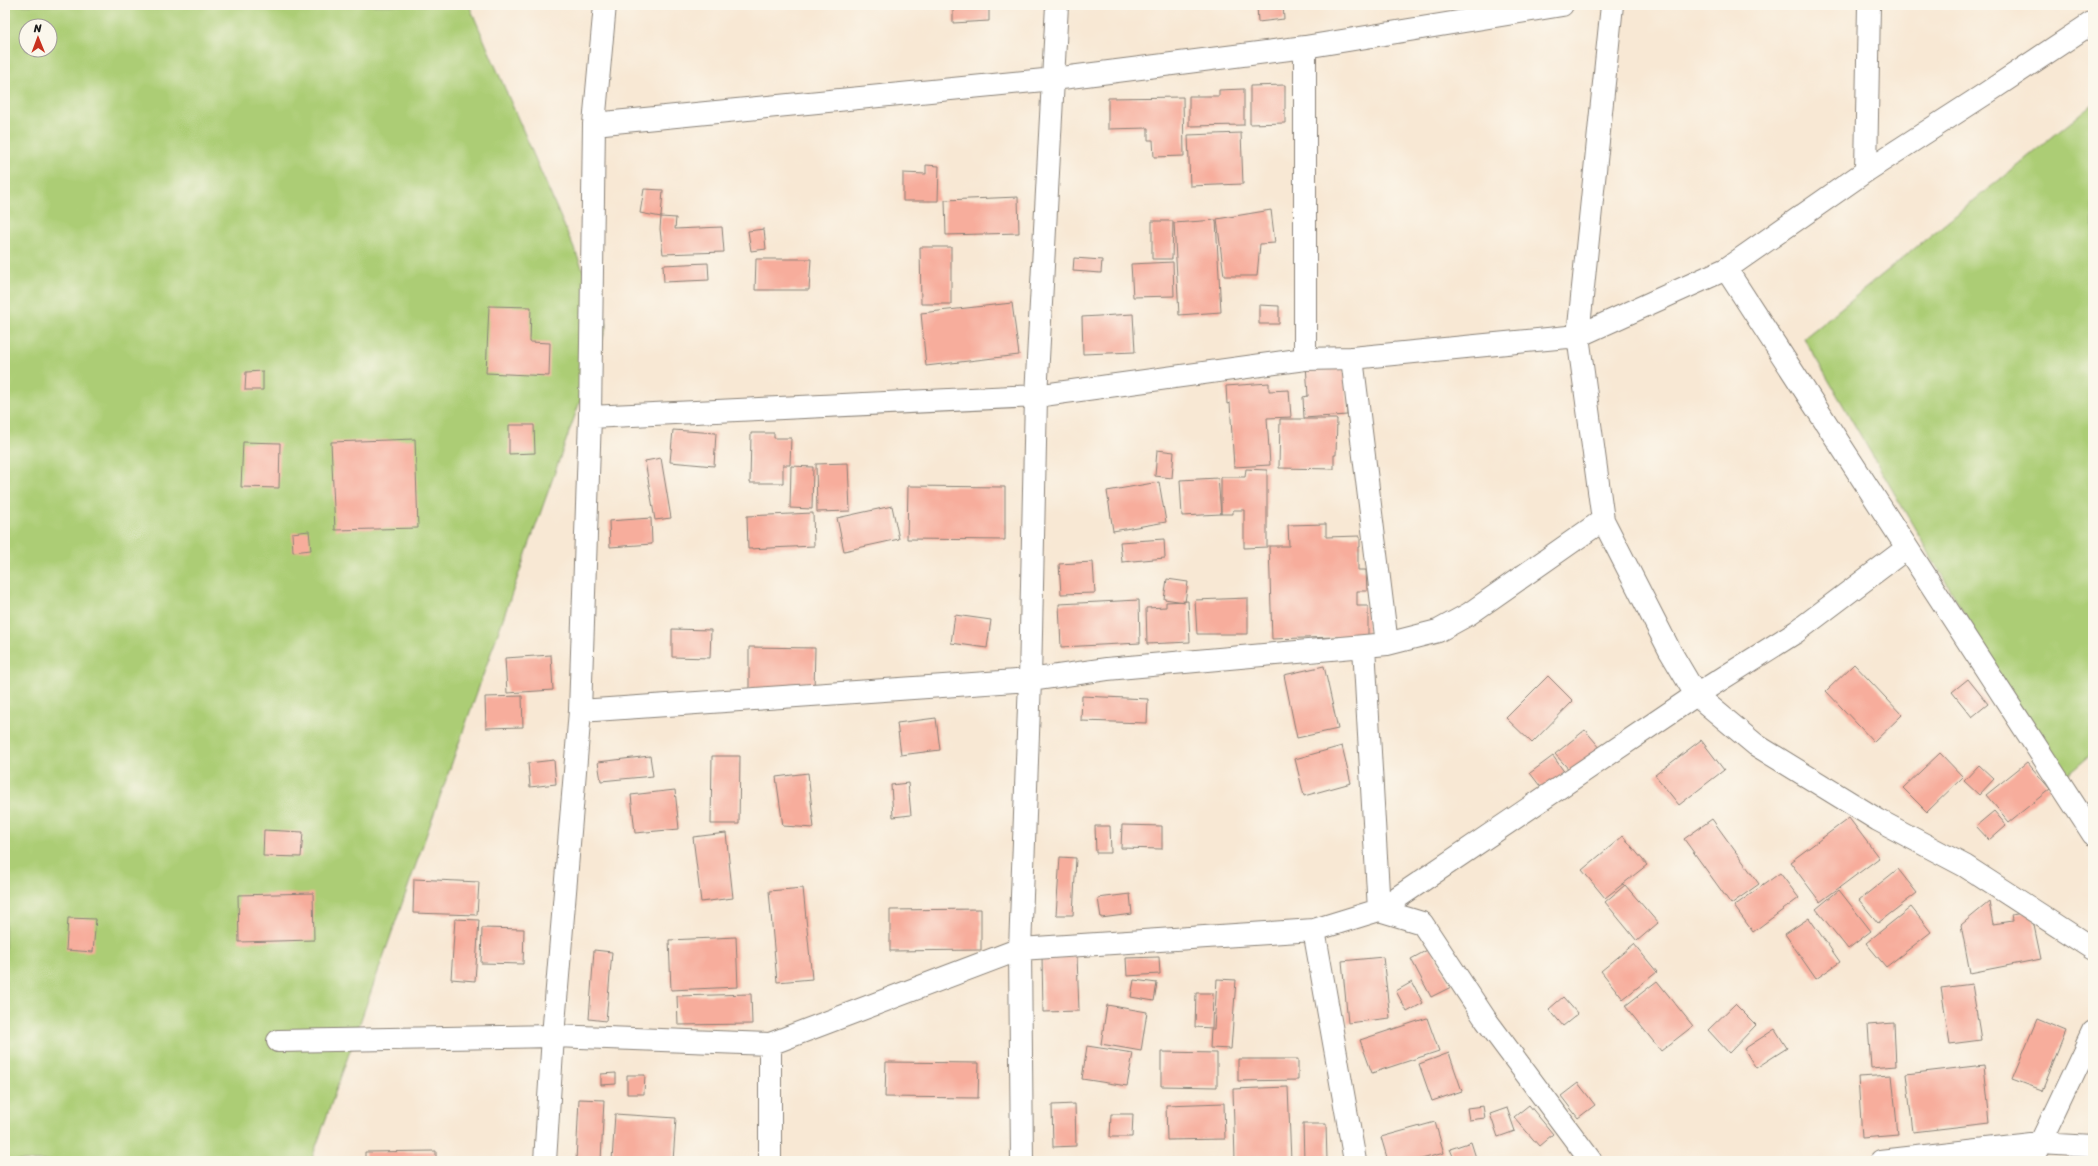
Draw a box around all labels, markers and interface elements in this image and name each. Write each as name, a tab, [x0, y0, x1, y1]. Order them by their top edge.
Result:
north arrow	[18, 18, 58, 58]
text: N	[33, 19, 42, 38]

